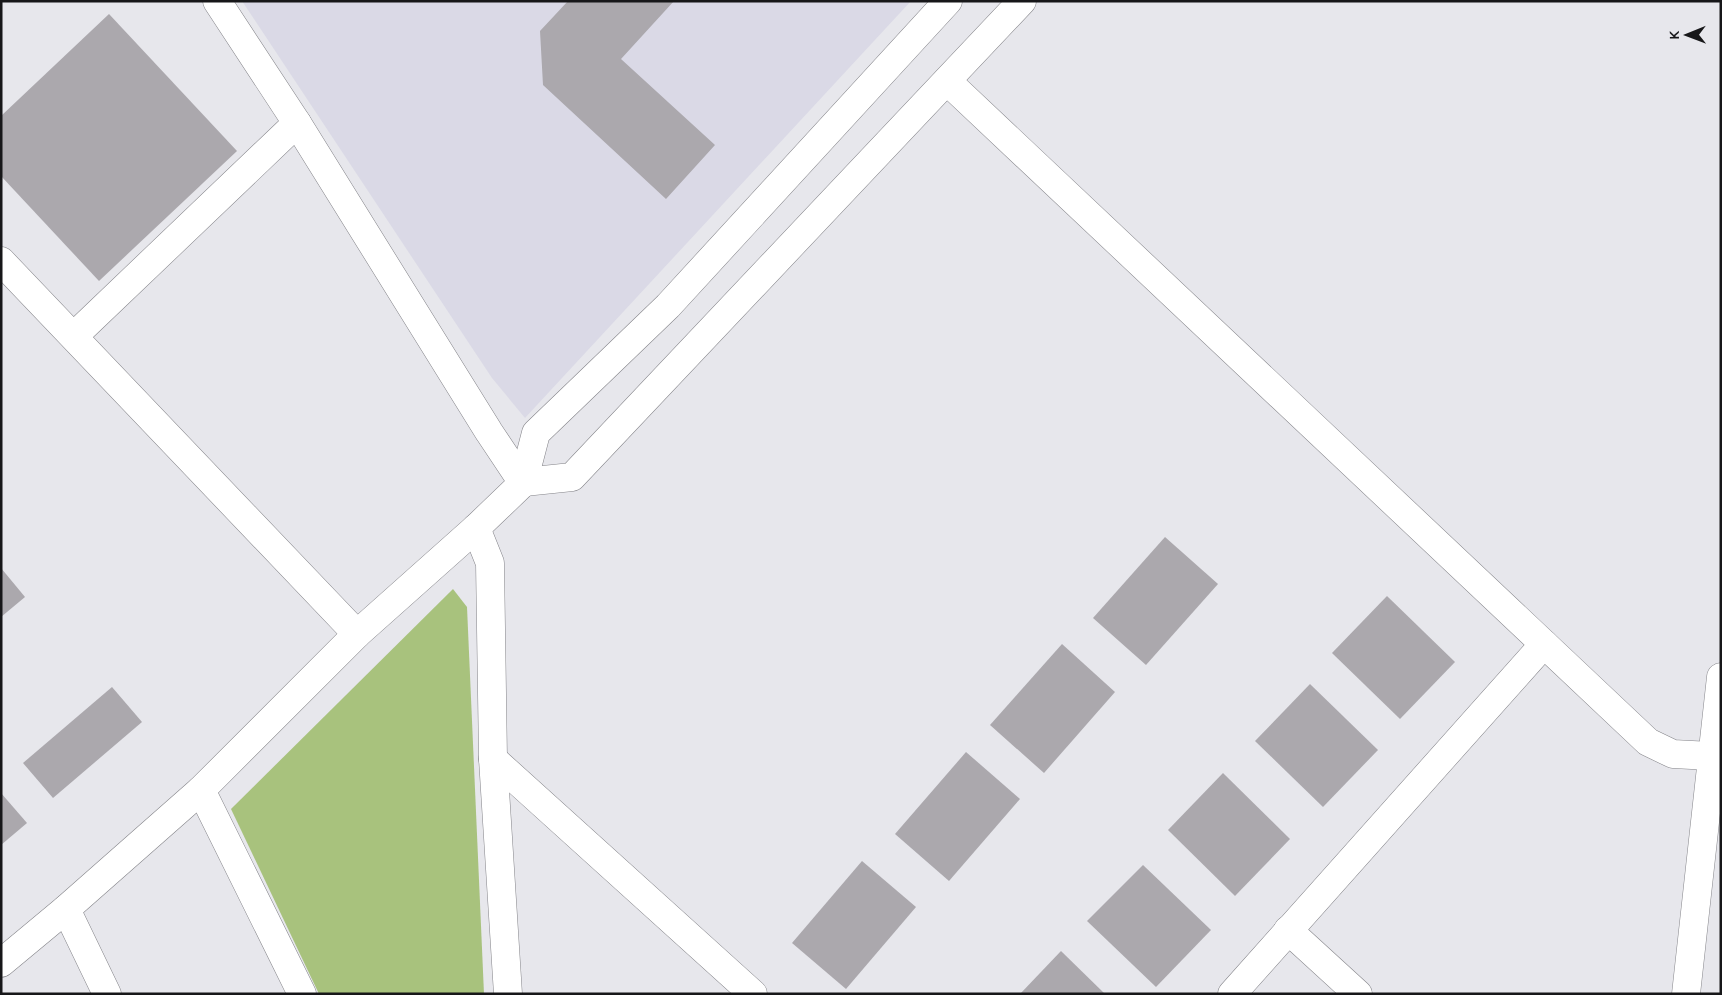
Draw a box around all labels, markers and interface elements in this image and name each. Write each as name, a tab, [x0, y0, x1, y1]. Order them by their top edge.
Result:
north arrow	[1662, 10, 1712, 60]
text: K	[1666, 30, 1683, 40]

